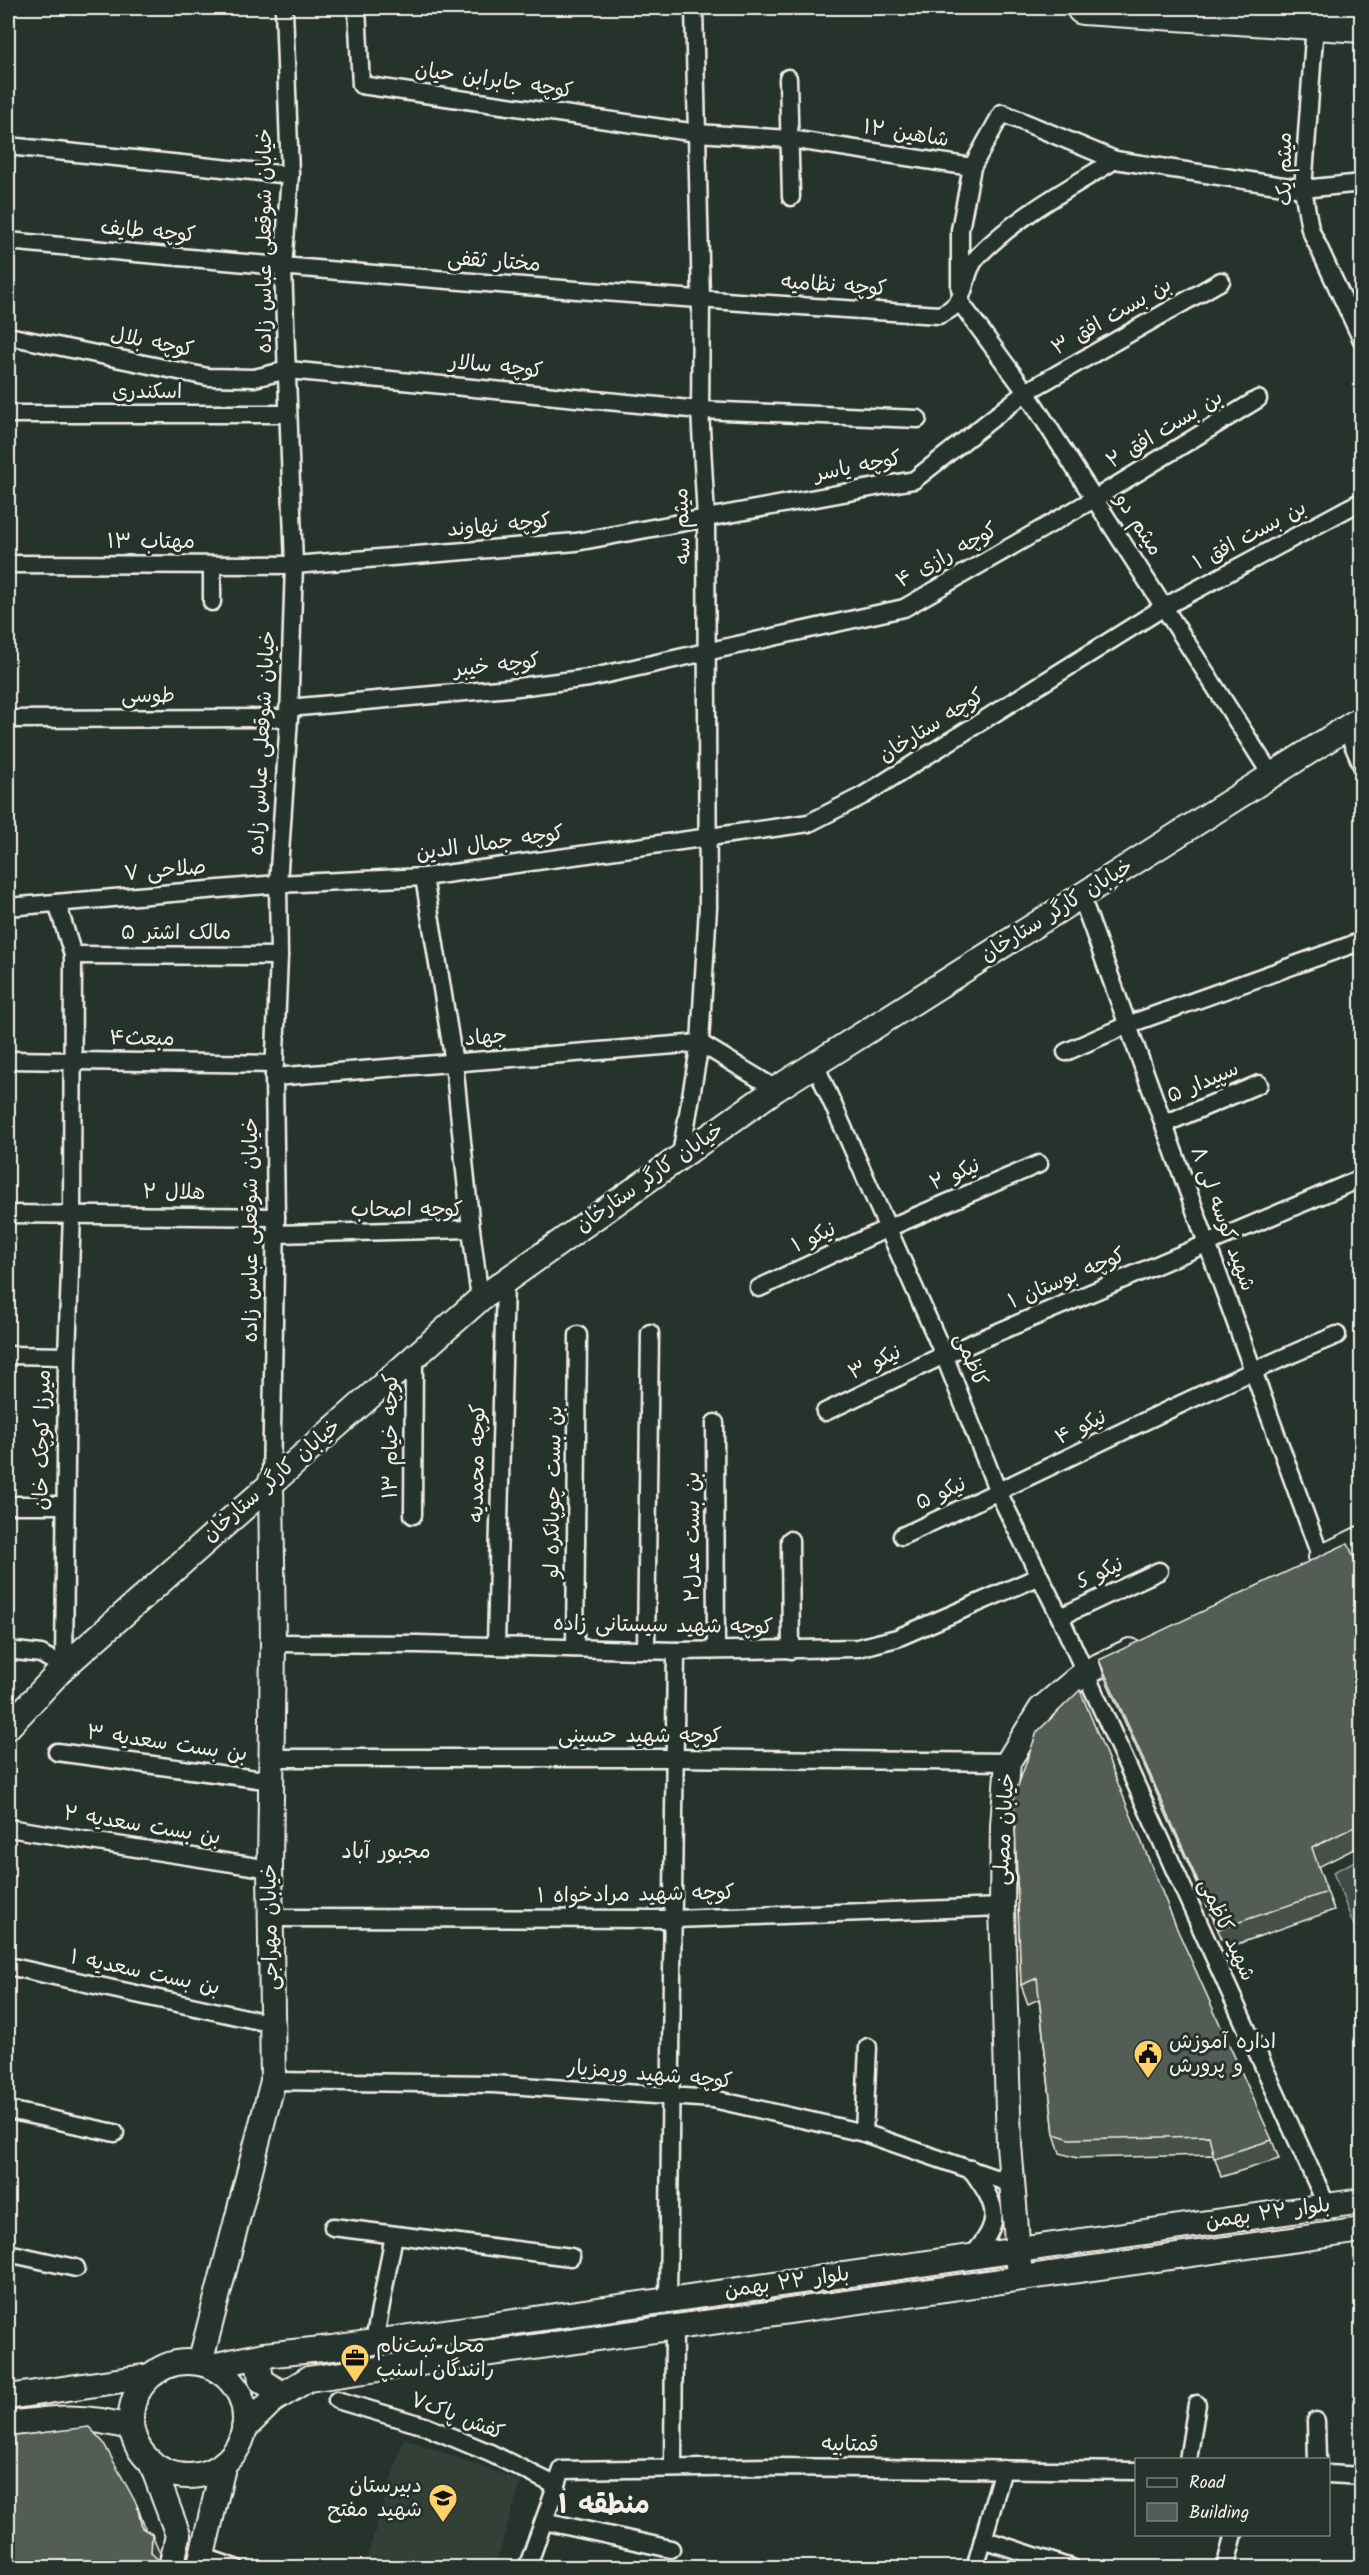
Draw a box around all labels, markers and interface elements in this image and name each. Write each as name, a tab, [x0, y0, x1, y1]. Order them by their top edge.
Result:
street label: کوچه جابرابن حیان	[413, 54, 575, 108]
street label: شاهین ۱۲	[861, 111, 951, 157]
street label: خیابان شوقعلی عباس زاده	[249, 128, 282, 354]
street label: میثم یک	[1269, 132, 1302, 206]
street label: کوچه طایف	[99, 211, 197, 253]
street label: مختار ثقفی	[446, 242, 542, 282]
street label: کوچه نظامیه	[780, 266, 888, 306]
street label: بن بست افق ۳	[1046, 269, 1178, 365]
street label: کوچه بلال	[107, 319, 197, 367]
street label: کوچه سالار	[446, 345, 544, 388]
street label: اسکندری	[112, 376, 182, 409]
street label: بن بست افق ۲	[1100, 382, 1230, 478]
street label: کوچه یاسر	[810, 442, 904, 492]
street label: میثم دو	[1104, 485, 1171, 563]
street label: میثم سه	[665, 487, 701, 565]
street label: بن بست افق ۱	[1187, 492, 1313, 580]
street label: کوچه نهاوند	[446, 505, 552, 547]
street label: کوچه رازی ۴	[890, 514, 1004, 598]
street label: مهتاب ۱۳	[107, 526, 195, 559]
street label: خیابان شوقعلی عباس زاده	[241, 630, 285, 856]
street label: کوچه خیبر	[450, 645, 542, 687]
street label: طوسی	[121, 680, 175, 713]
street label: کوچه ستارخان	[872, 680, 992, 772]
street label: کوچه جمال الدین	[414, 817, 566, 871]
street label: صلاحی ۷	[123, 851, 207, 891]
street label: خیابان کارگر ستارخان	[974, 851, 1140, 971]
street label: مالک اشتر ۵	[121, 917, 231, 950]
street label: جهاد	[463, 1020, 509, 1056]
street label: مبعث۴	[109, 1022, 175, 1056]
street label: سپیدار ۵	[1162, 1053, 1244, 1113]
street label: خیابان کارگر ستارخان	[569, 1114, 731, 1242]
street label: خیابان شوقعلی عباس زاده	[235, 1117, 268, 1343]
street label: شهید کوسه لی ۸	[1181, 1142, 1263, 1296]
street label: نیکو ۲	[925, 1150, 985, 1200]
street label: هلال ۲	[142, 1176, 206, 1210]
street label: کوچه اصحاب	[351, 1194, 463, 1227]
street label: نیکو ۱	[786, 1213, 842, 1263]
street label: کوچه بوستان ۱	[1003, 1239, 1131, 1319]
street label: کاظمی	[944, 1328, 996, 1392]
street label: نیکو ۳	[843, 1336, 907, 1390]
street label: میرزا کوچک خان	[25, 1369, 61, 1511]
street label: کوچه خیام ۱۳	[375, 1373, 408, 1499]
street label: نیکو ۴	[1050, 1401, 1112, 1455]
street label: کوچه محمدیه	[460, 1403, 496, 1523]
street label: بن بست چوپانکره لو	[536, 1405, 572, 1580]
street label: خیابان کارگر ستارخان	[195, 1411, 349, 1551]
street label: نیکو ۵	[910, 1468, 972, 1520]
street label: بن بست عدل۲	[677, 1472, 710, 1602]
street label: نیکو 5	[1071, 1549, 1129, 1599]
street label: کوچه شهید سیستانی زاده	[553, 1608, 773, 1644]
street label: بن بست سعدیه ۳	[85, 1716, 249, 1772]
street label: کوچه شهید حسینی	[558, 1720, 722, 1753]
street label: خیابان مصلی	[986, 1772, 1024, 1886]
street label: بن بست سعدیه ۲	[61, 1797, 223, 1855]
district label: مجبور آباد	[341, 1835, 431, 1870]
street label: خیابان مهراجی	[253, 1863, 289, 1991]
street label: شهید کاظمی	[1189, 1873, 1263, 1987]
street label: ۱ کوچه شهید مرادخواه	[537, 1877, 735, 1913]
street label: بن بست سعدیه ۱	[67, 1941, 223, 2005]
place label: اداره آموزش و پرورش	[1169, 2026, 1276, 2083]
public building icon: اداره آموزش و پرورش	[1132, 2038, 1164, 2080]
street label: کوچه شهید ورمزیار	[565, 2051, 734, 2099]
street label: بلوار ۲۲ بهمن	[1203, 2189, 1333, 2239]
street label: بلوار ۲۲ بهمن	[722, 2258, 852, 2308]
place label: محل ثبت‌نام رانندگان اسنپ	[376, 2330, 494, 2387]
office icon: محل ثبت‌نام رانندگان اسنپ	[339, 2342, 371, 2384]
street label: کفش پاک۷	[405, 2384, 509, 2450]
street label: قمتابیه	[821, 2428, 879, 2462]
legend	[1135, 2458, 1330, 2536]
text: Road	[1189, 2469, 1226, 2498]
place label: دبیرستان شهید مفتح	[328, 2470, 422, 2527]
school or university icon: دبیرستان شهید مفتح	[427, 2482, 459, 2524]
district label: منطقه ۱	[558, 2484, 650, 2527]
text: Building	[1189, 2499, 1249, 2528]

